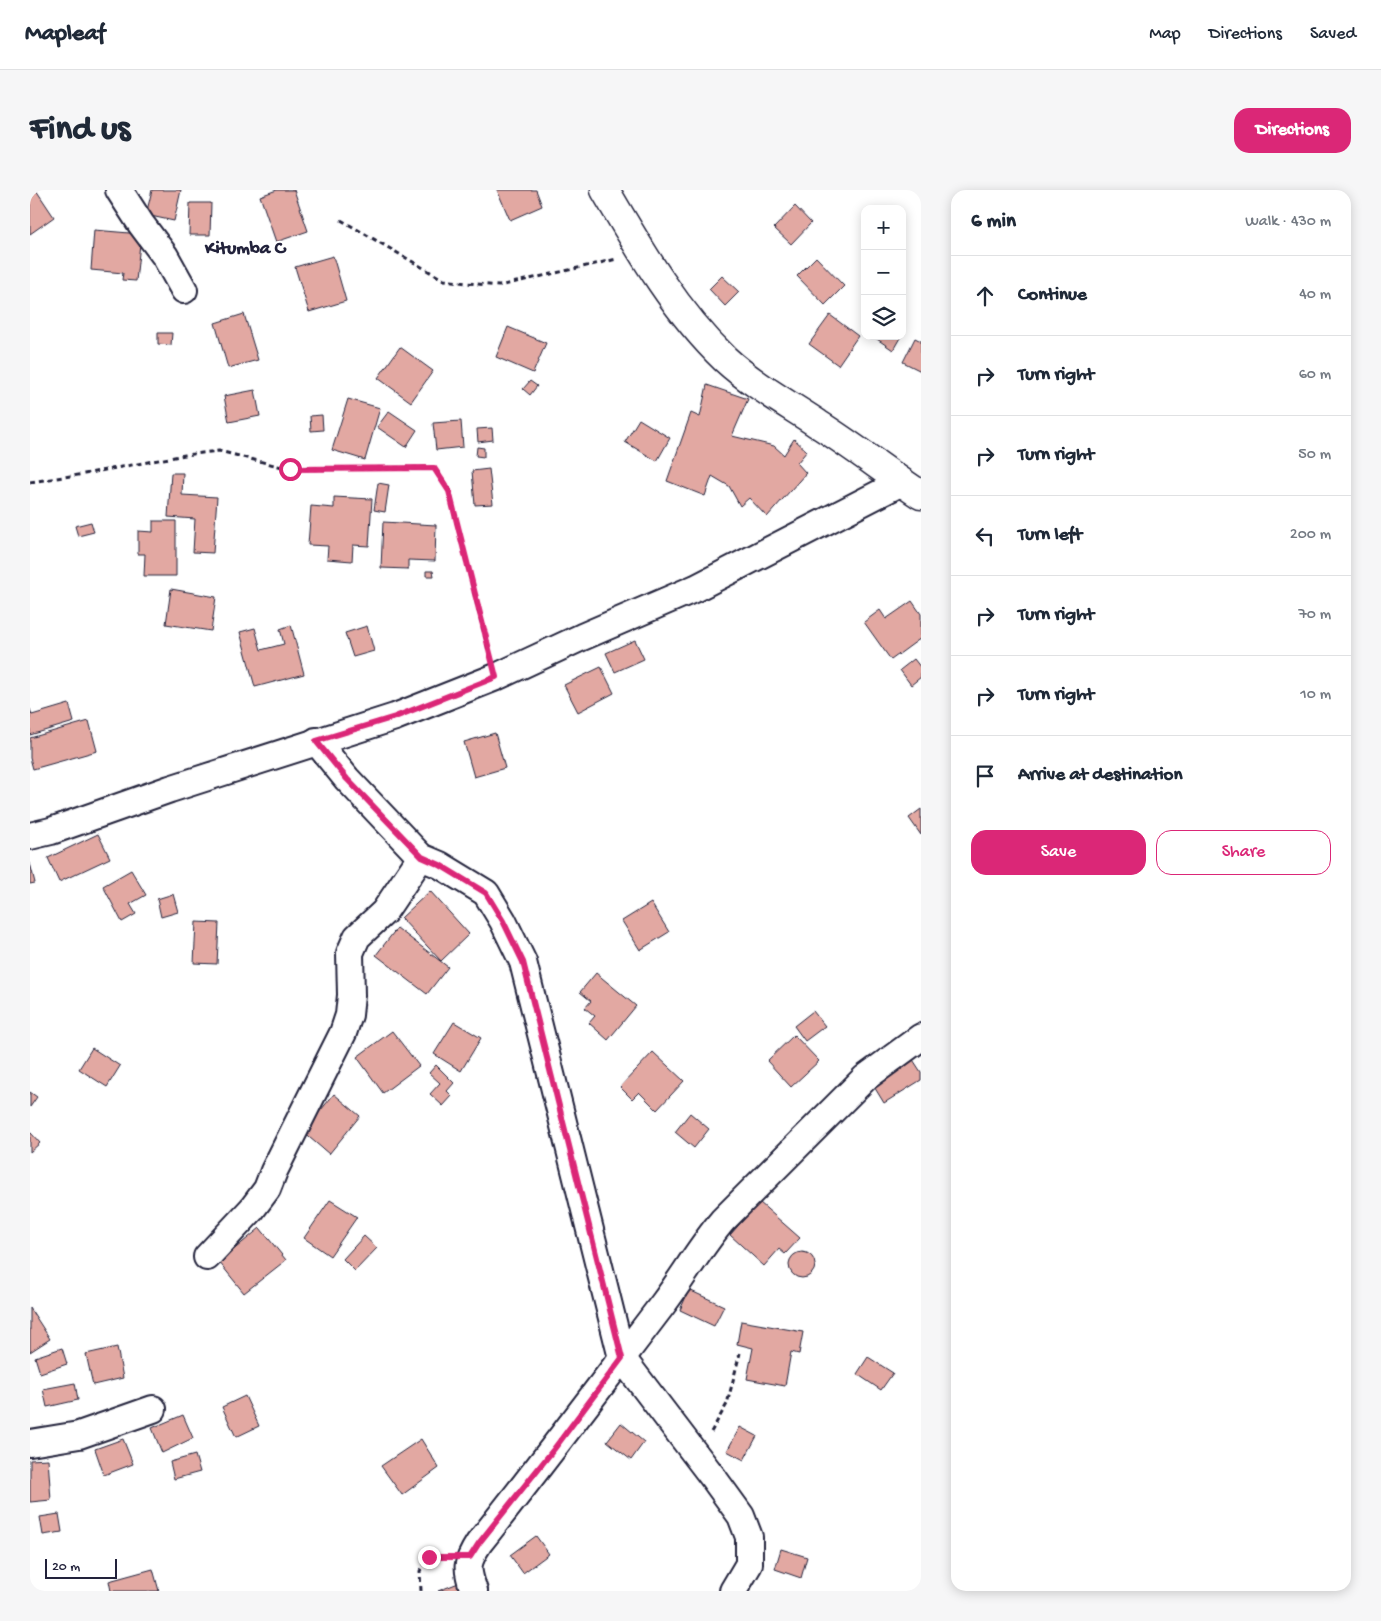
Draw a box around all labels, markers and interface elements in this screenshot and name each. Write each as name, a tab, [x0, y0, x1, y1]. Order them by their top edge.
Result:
text: Mapleaf	[25, 20, 105, 49]
text: Map	[1149, 24, 1181, 45]
text: Directions	[1209, 24, 1282, 45]
text: Saved	[1310, 24, 1356, 45]
button: Directions	[1234, 108, 1351, 153]
text: Find us	[30, 110, 130, 151]
map controls	[861, 205, 906, 340]
button: +	[861, 205, 906, 250]
text: 6 min	[971, 210, 1016, 235]
text: Walk · 430 m	[1245, 213, 1331, 232]
district label: Kitumba C	[204, 238, 287, 261]
button: −	[861, 250, 906, 295]
icon: ahead	[971, 282, 999, 310]
text: Continue	[1018, 284, 1087, 307]
text: 40 m	[1299, 286, 1331, 305]
button: layers	[861, 295, 906, 340]
icon: right	[971, 362, 999, 390]
text: Turn right	[1018, 364, 1094, 387]
text: 60 m	[1299, 366, 1331, 385]
icon: right	[971, 442, 999, 470]
text: Turn right	[1018, 444, 1094, 467]
text: 50 m	[1298, 446, 1331, 465]
route start	[279, 458, 302, 481]
icon: left	[971, 522, 999, 550]
text: Turn left	[1018, 524, 1082, 547]
text: 200 m	[1290, 526, 1331, 545]
icon: right	[971, 602, 999, 630]
text: Turn right	[1018, 604, 1094, 627]
text: 70 m	[1298, 606, 1331, 625]
icon: right	[971, 682, 999, 710]
text: Turn right	[1018, 684, 1094, 707]
text: 10 m	[1300, 686, 1331, 705]
icon: arrive	[971, 762, 999, 790]
text: Arrive at destination	[1018, 764, 1182, 787]
button: Save	[971, 830, 1146, 875]
button: Share	[1156, 830, 1331, 875]
route end	[418, 1546, 441, 1569]
scale bar	[45, 1556, 118, 1579]
text: 20 m	[52, 1559, 80, 1576]

